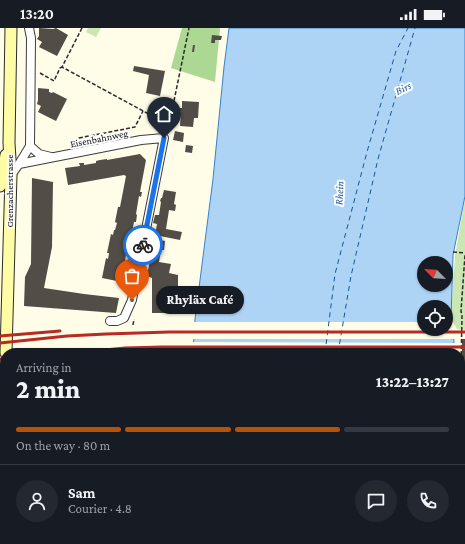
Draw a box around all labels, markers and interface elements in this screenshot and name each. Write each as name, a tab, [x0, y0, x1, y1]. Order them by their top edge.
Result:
text: 13:20	[20, 6, 54, 22]
water label: Birs	[393, 79, 413, 97]
pin	[147, 97, 181, 138]
icon: home	[153, 103, 175, 125]
street label: Eisenbahnweg	[69, 127, 129, 149]
street label: Grenzacherstrasse	[4, 154, 15, 228]
water label: Rhein	[332, 180, 346, 205]
courier	[123, 225, 163, 265]
icon: bike	[132, 234, 154, 256]
north arrow	[417, 256, 453, 292]
map controls	[417, 256, 453, 336]
pin	[115, 259, 149, 300]
icon: bag	[121, 265, 143, 287]
callout: Rhyläx Café	[156, 286, 244, 314]
text: Rhyläx Café	[167, 292, 233, 307]
button: locate	[417, 300, 453, 336]
text: Arriving in	[16, 360, 72, 375]
text: 13:22–13:27	[376, 374, 449, 390]
text: 2 min	[16, 375, 80, 404]
text: On the way · 80 m	[16, 438, 110, 453]
button: person	[16, 480, 58, 522]
button: chat	[355, 480, 397, 522]
button: phone	[407, 480, 449, 522]
text: Sam	[68, 485, 96, 501]
text: Courier · 4.8	[68, 501, 132, 516]

